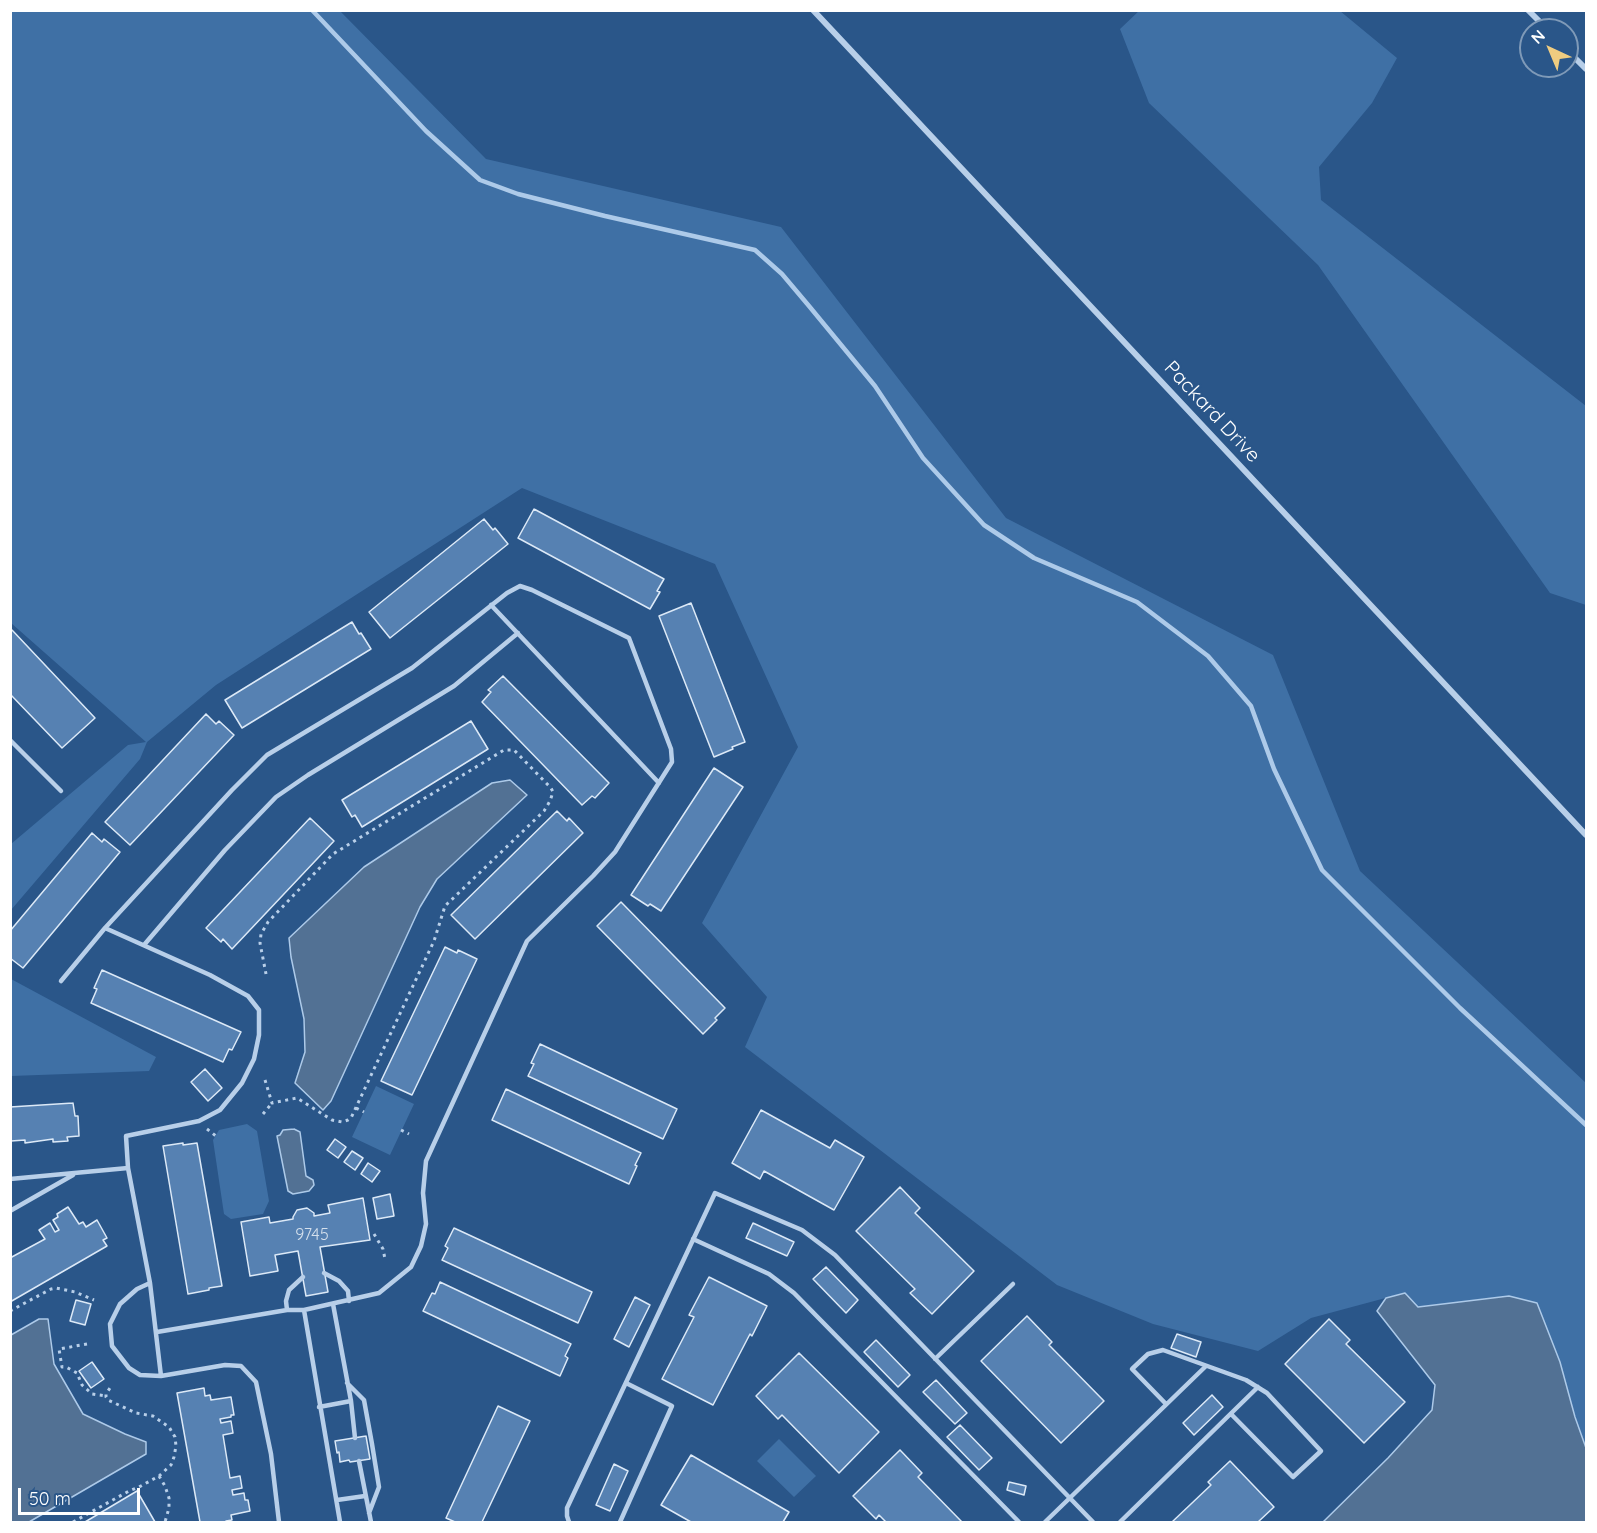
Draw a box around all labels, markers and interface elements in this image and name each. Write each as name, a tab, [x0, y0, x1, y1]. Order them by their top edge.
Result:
north arrow	[1519, 18, 1579, 78]
text: N	[1527, 25, 1549, 48]
street label: Packard Drive	[1159, 356, 1265, 468]
house number: 9745	[295, 1225, 329, 1245]
scale bar	[21, 1476, 142, 1514]
text: 50 m	[29, 1487, 71, 1510]

